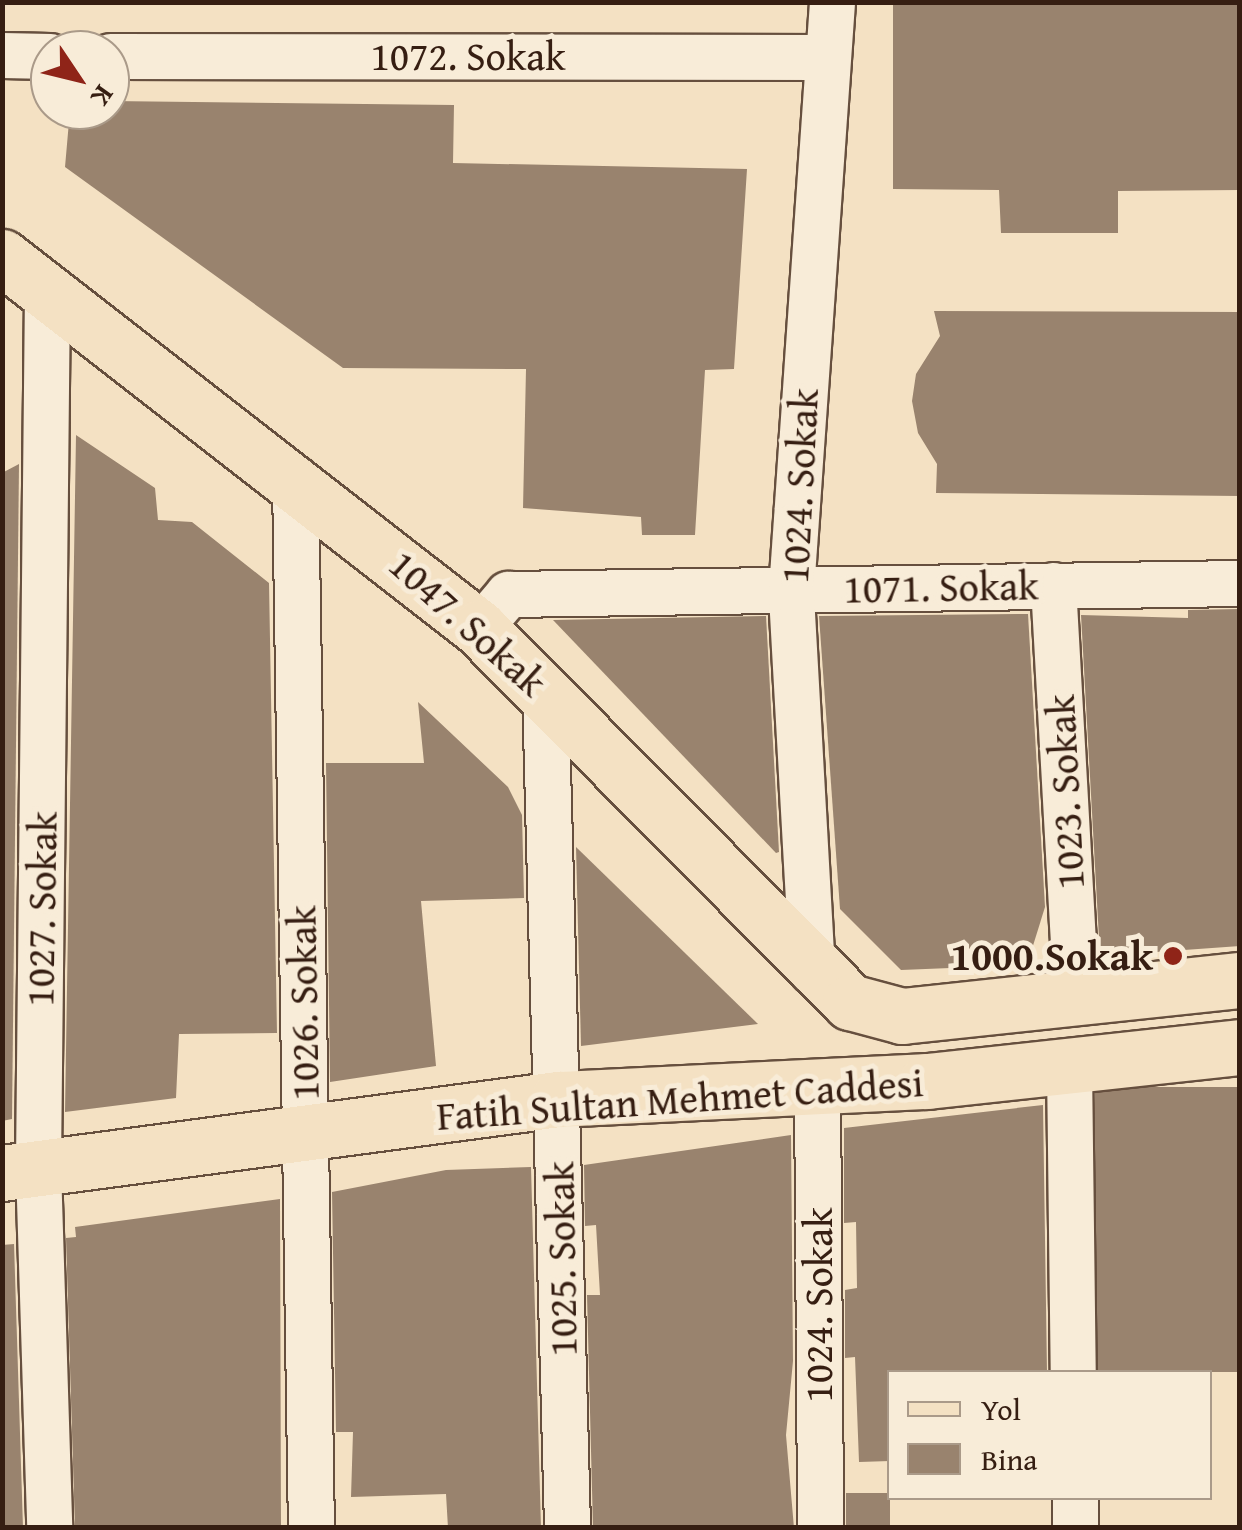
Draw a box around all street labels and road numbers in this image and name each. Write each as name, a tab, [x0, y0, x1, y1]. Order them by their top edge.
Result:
street label: 1072. Sokak	[370, 32, 566, 80]
street label: 1024. Sokak	[770, 387, 828, 585]
street label: 1047. Sokak	[379, 540, 557, 706]
street label: 1071. Sokak	[843, 561, 1039, 613]
street label: 1023. Sokak	[1036, 693, 1094, 891]
street label: 1027. Sokak	[15, 811, 67, 1007]
street label: 1026. Sokak	[277, 905, 329, 1101]
street label: Fatih Sultan Mehmet Caddesi	[435, 1058, 925, 1140]
street label: 1025. Sokak	[535, 1161, 587, 1357]
street label: 1024. Sokak	[794, 1207, 842, 1403]

